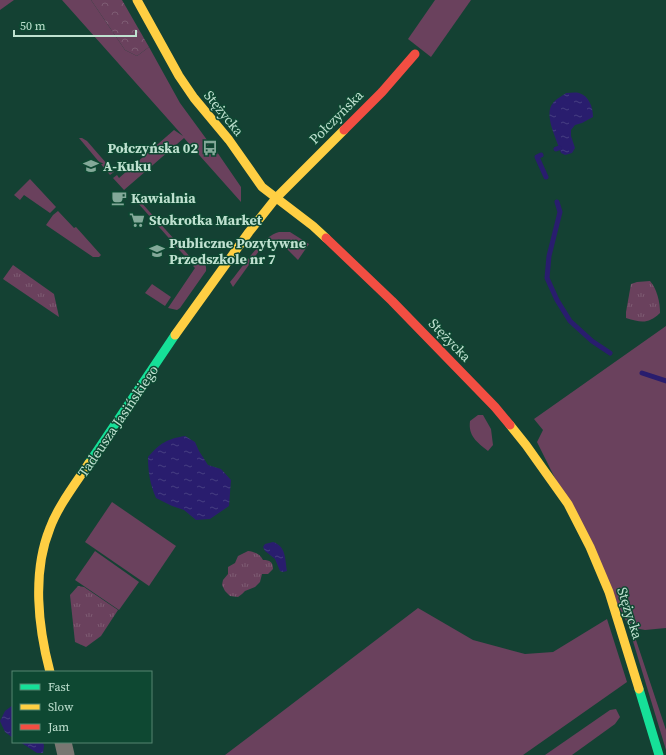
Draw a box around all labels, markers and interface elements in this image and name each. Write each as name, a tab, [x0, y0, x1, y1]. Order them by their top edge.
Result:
scale bar	[14, 12, 136, 38]
text: 50 m	[20, 18, 46, 34]
street label: Połczyńska	[304, 85, 368, 149]
street label: Stężycka	[199, 86, 249, 141]
place label: Połczyńska 02	[107, 138, 198, 158]
bus stop icon: Połczyńska 02	[201, 139, 219, 157]
place label: A-Kuku	[103, 156, 152, 176]
school or university icon: A-Kuku	[82, 157, 100, 175]
place label: Kawialnia	[131, 188, 196, 208]
cafe icon: Kawialnia	[110, 189, 128, 207]
place label: Stokrotka Market	[149, 210, 263, 230]
supermarket icon: Stokrotka Market	[128, 211, 146, 229]
place label: Publiczne Pozytywne Przedszkole nr 7	[169, 233, 306, 269]
school or university icon: Publiczne Pozytywne Przedszkole nr 7	[148, 242, 166, 260]
street label: Stężycka	[424, 314, 476, 367]
street label: Tadeusza Jasińskiego	[73, 361, 163, 481]
street label: Stężycka	[612, 584, 648, 642]
legend	[12, 671, 152, 743]
text: Fast	[48, 679, 70, 695]
text: Slow	[48, 699, 74, 715]
text: Jam	[47, 719, 69, 735]

